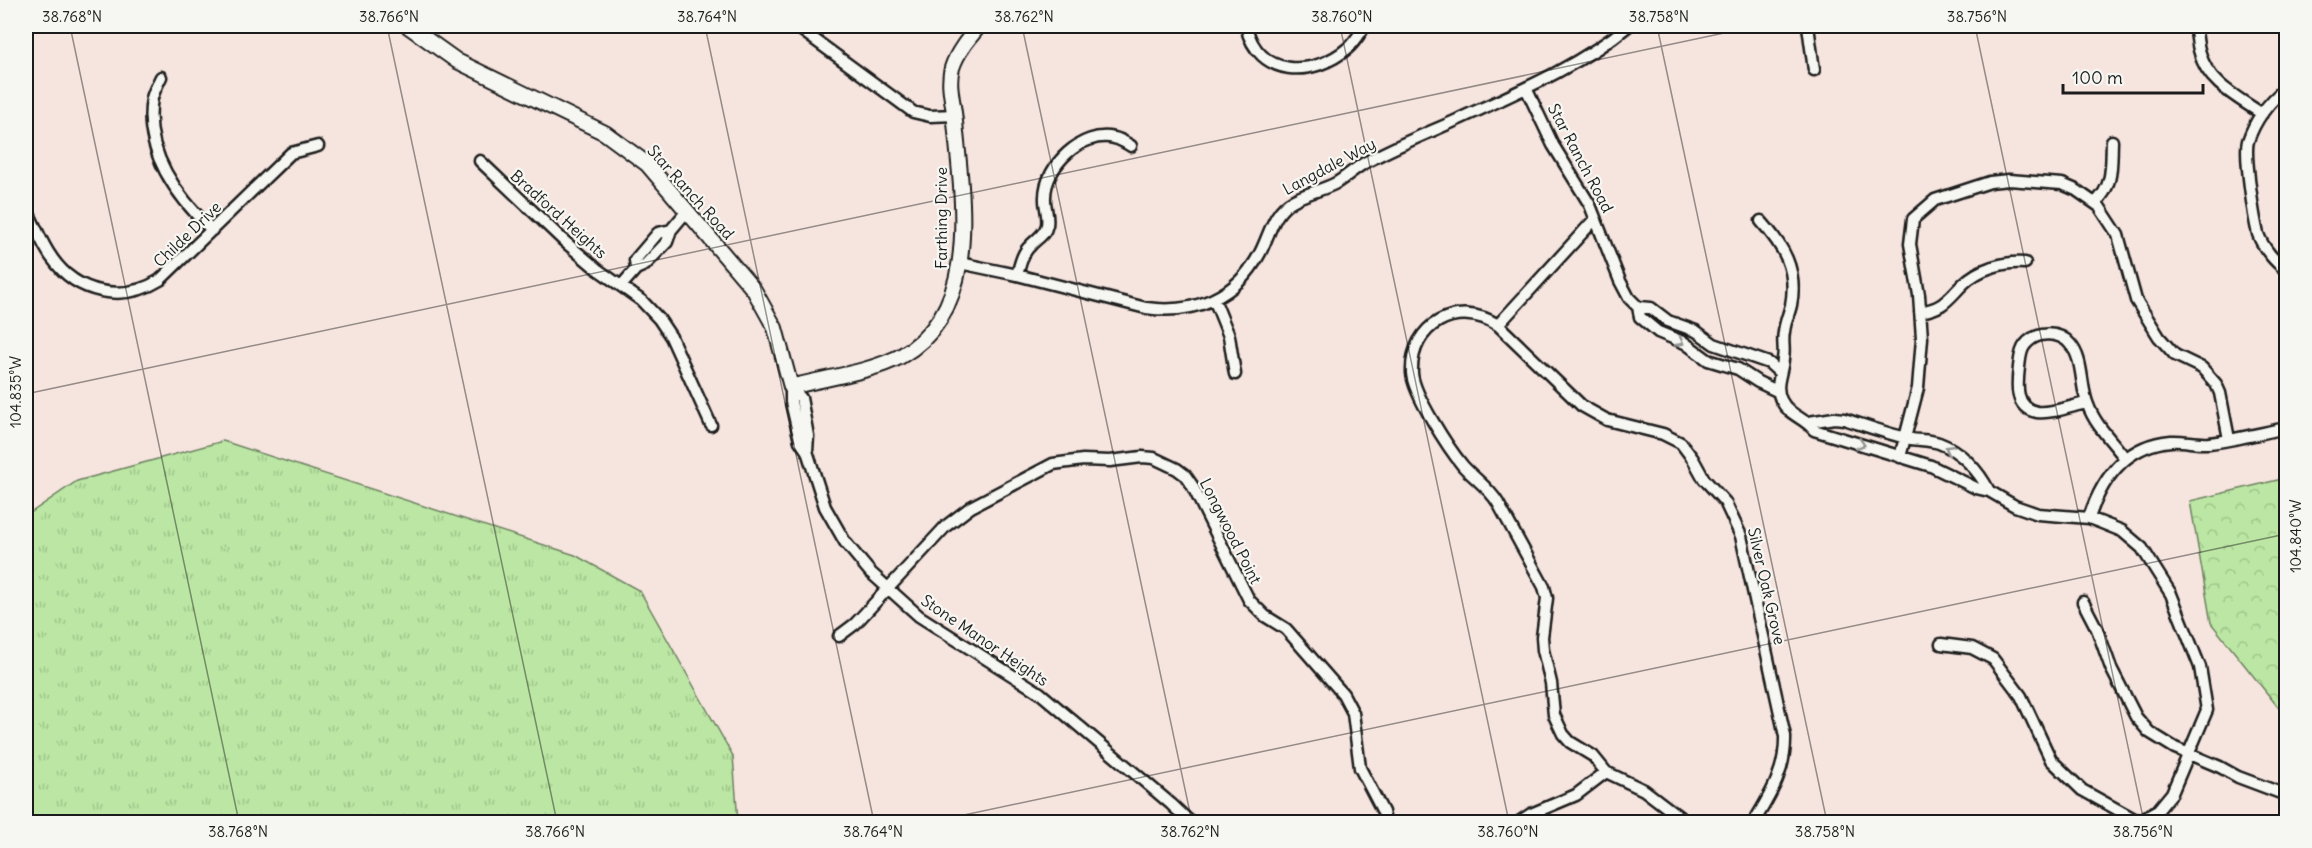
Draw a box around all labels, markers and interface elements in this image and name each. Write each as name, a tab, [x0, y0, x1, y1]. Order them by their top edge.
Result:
text: 38.768°N	[42, 7, 102, 26]
text: 38.766°N	[359, 7, 419, 26]
text: 38.764°N	[677, 7, 737, 26]
text: 38.762°N	[994, 7, 1054, 26]
text: 38.760°N	[1311, 7, 1373, 26]
text: 38.758°N	[1629, 7, 1689, 26]
text: 38.756°N	[1947, 7, 2007, 26]
scale bar	[2063, 57, 2202, 95]
text: 100 m	[2072, 66, 2123, 89]
street label: Star Ranch Road	[1544, 100, 1618, 216]
street label: Langdale Way	[1279, 133, 1379, 199]
street label: Star Ranch Road	[643, 140, 739, 244]
street label: Bradford Heights	[507, 165, 611, 263]
street label: Farthing Drive	[931, 167, 951, 269]
street label: Childe Drive	[149, 197, 225, 271]
one-way arrow	[1674, 335, 1684, 346]
text: 104.835°W	[6, 356, 25, 428]
one-way arrow	[1855, 437, 1866, 450]
one-way arrow	[1945, 445, 1955, 457]
street label: Longwood Point	[1196, 475, 1266, 588]
text: 104.840°W	[2286, 499, 2305, 573]
street label: Silver Oak Grove	[1744, 525, 1790, 647]
street label: Stone Manor Heights	[917, 590, 1053, 690]
text: 38.768°N	[208, 822, 268, 841]
text: 38.766°N	[525, 822, 585, 841]
text: 38.764°N	[843, 822, 903, 841]
text: 38.762°N	[1160, 822, 1220, 841]
text: 38.760°N	[1477, 822, 1539, 841]
text: 38.758°N	[1795, 822, 1855, 841]
text: 38.756°N	[2113, 822, 2173, 841]

